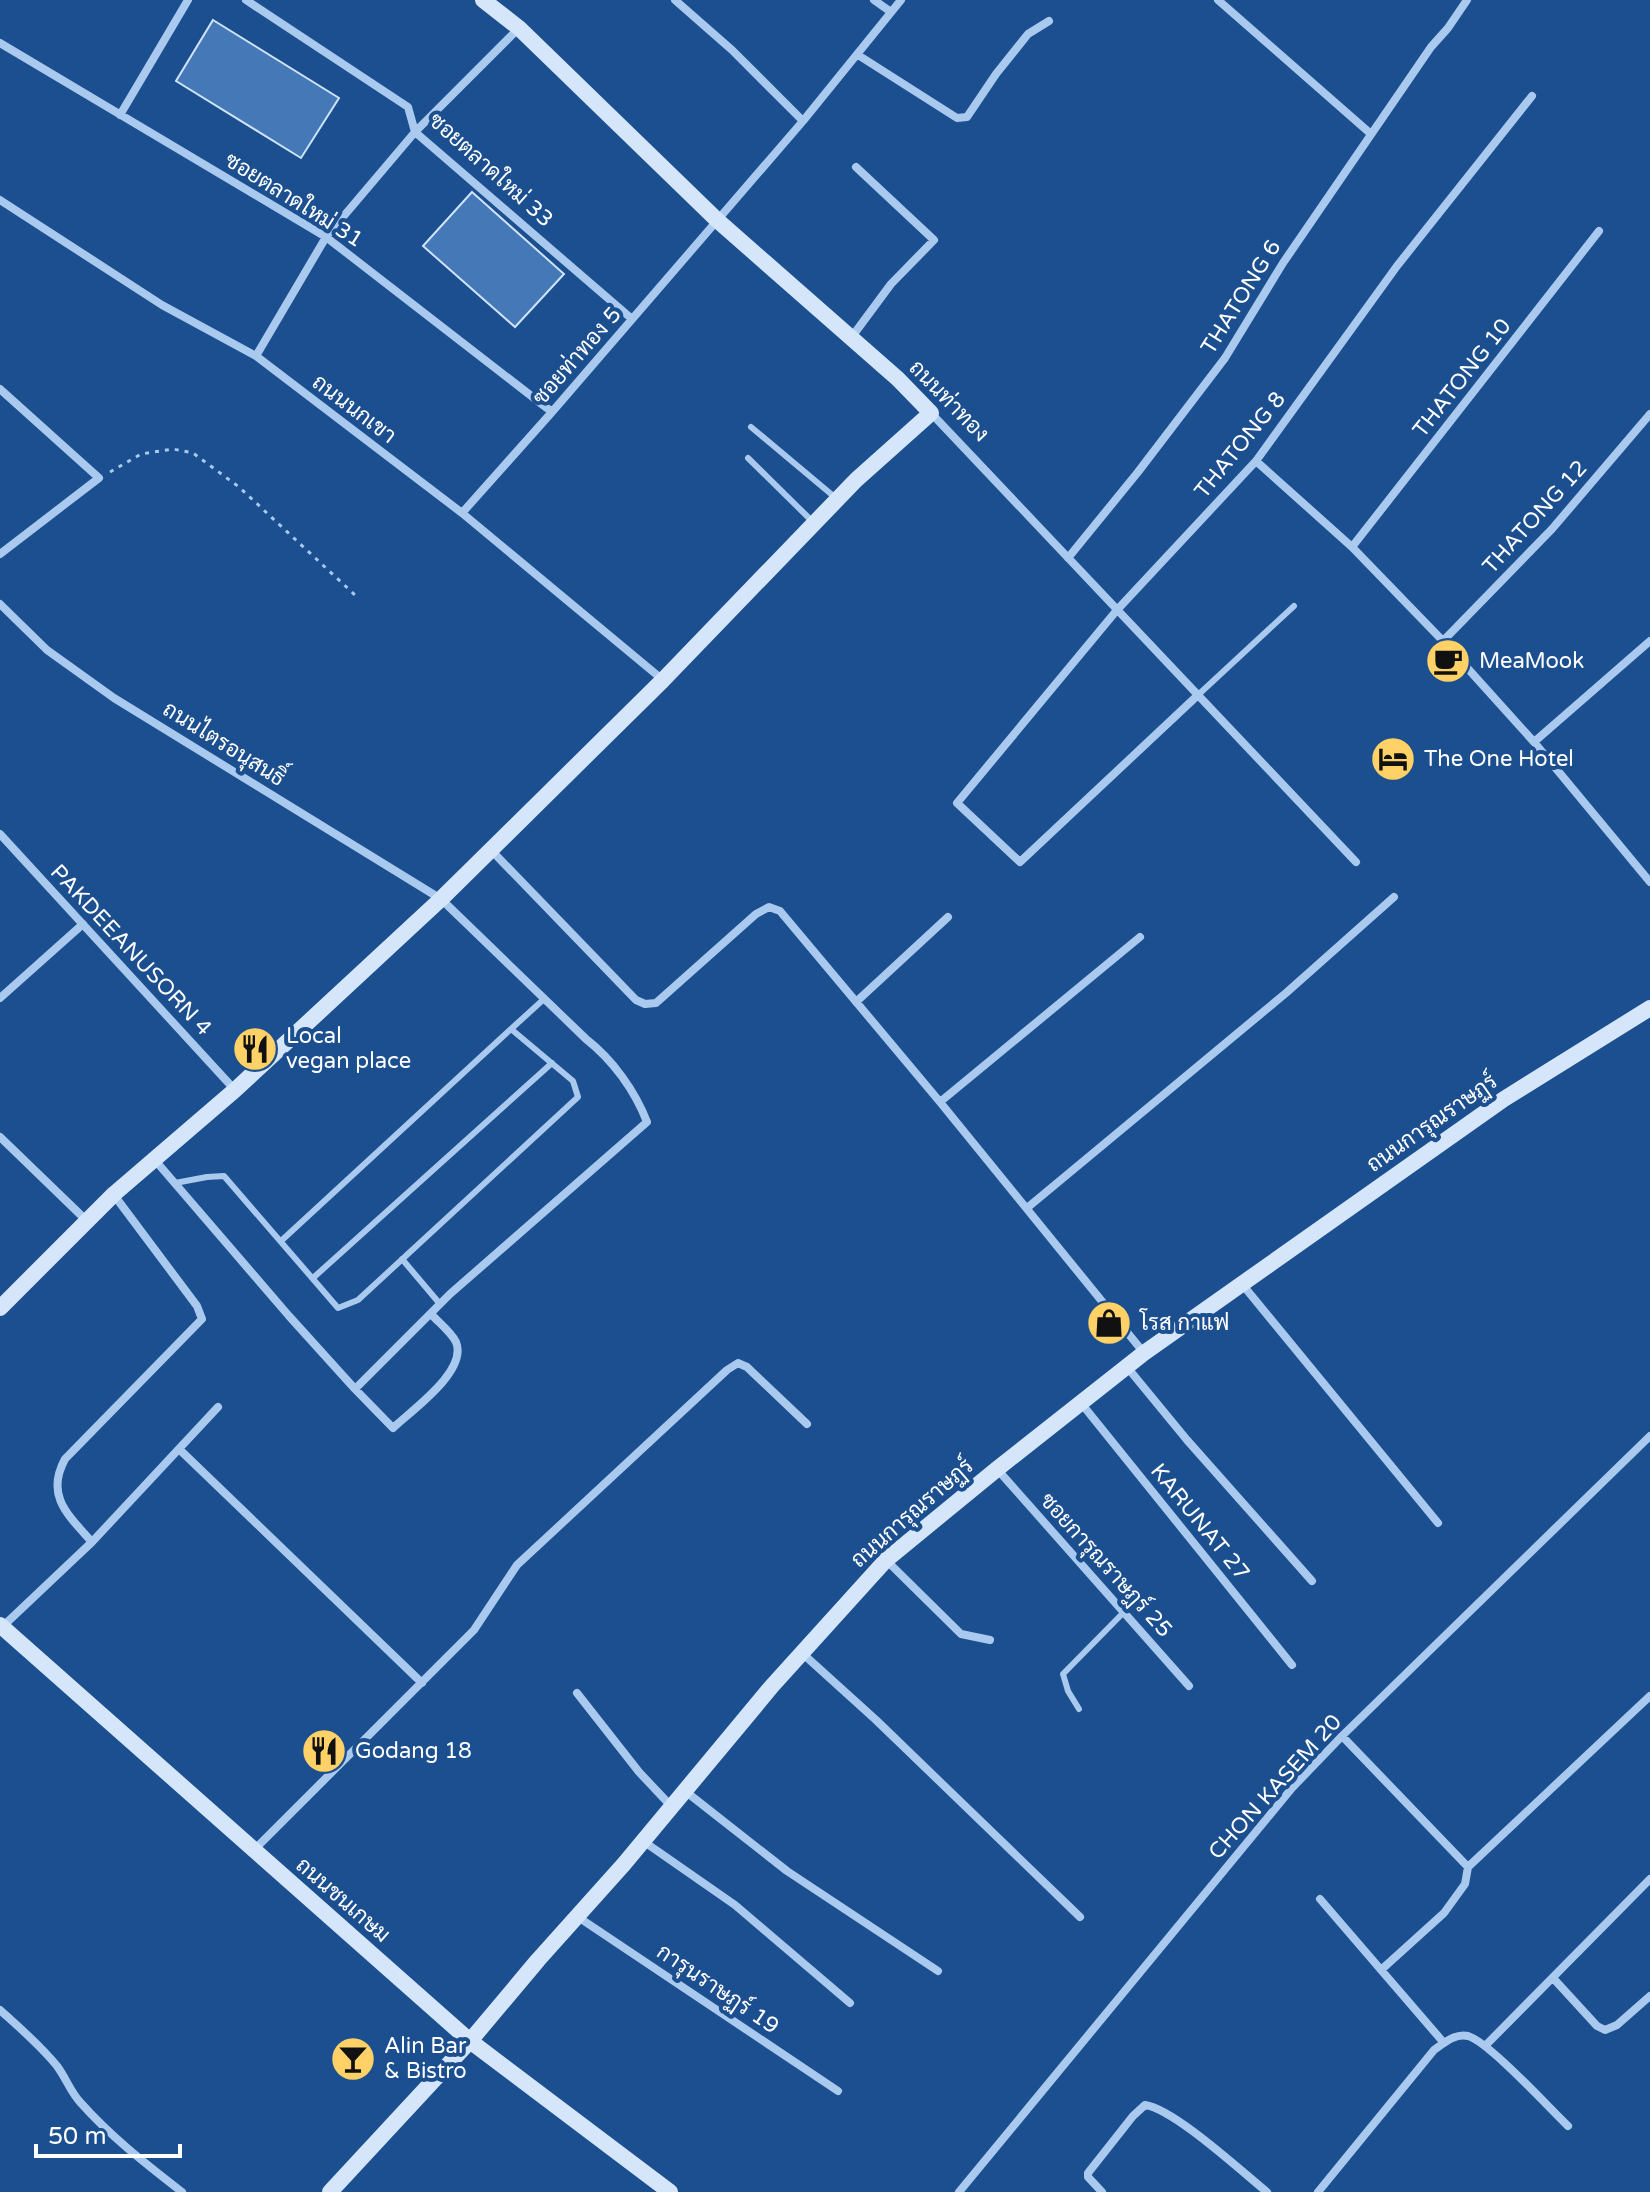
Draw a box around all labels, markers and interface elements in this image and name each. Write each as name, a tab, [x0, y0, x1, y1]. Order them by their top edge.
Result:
street label: ซอยตลาดใหม่ 33	[424, 106, 560, 233]
street label: ซอยตลาดใหม่ 31	[220, 145, 369, 253]
street label: THATONG 6	[1196, 235, 1286, 359]
street label: ซอยท่าทอง 5	[527, 302, 627, 410]
street label: THATONG 10	[1408, 313, 1516, 443]
street label: ถนนท่าทอง	[904, 355, 994, 447]
street label: ถนนนกเขา	[307, 369, 401, 449]
street label: THATONG 8	[1189, 386, 1291, 504]
street label: THATONG 12	[1477, 455, 1593, 579]
cafe icon: MeaMook	[1424, 637, 1472, 685]
place label: MeaMook	[1479, 648, 1584, 674]
street label: ถนนไตรอนุสนธิ์	[157, 690, 294, 794]
hotel icon: The One Hotel	[1369, 735, 1417, 783]
place label: The One Hotel	[1424, 746, 1574, 772]
street label: PAKDEEANUSORN 4	[45, 859, 217, 1041]
place label: Local vegan place	[286, 1023, 411, 1074]
restaurant icon: Local vegan place	[231, 1025, 279, 1073]
street label: ถนนการุณราษฏร์	[1361, 1067, 1503, 1179]
shop icon: โรส กาแฟ	[1085, 1299, 1133, 1347]
place label: โรส กาแฟ	[1139, 1308, 1229, 1336]
street label: ถนนการุณราษฏร์	[844, 1451, 980, 1575]
street label: KARUNAT 27	[1145, 1458, 1255, 1586]
street label: ซอยการุณราษฎร์ 25	[1033, 1486, 1179, 1644]
street label: CHON KASEM 20	[1203, 1709, 1347, 1865]
restaurant icon: Godang 18	[300, 1727, 348, 1775]
place label: Godang 18	[355, 1738, 472, 1764]
street label: ถนนชนเกษม	[291, 1852, 395, 1948]
street label: การุนราษฏร์ 19	[651, 1937, 785, 2041]
place label: Alin Bar & Bistro	[384, 2033, 467, 2084]
bar icon: Alin Bar & Bistro	[329, 2035, 377, 2083]
scale bar	[36, 2108, 180, 2158]
text: 50 m	[48, 2122, 106, 2151]

